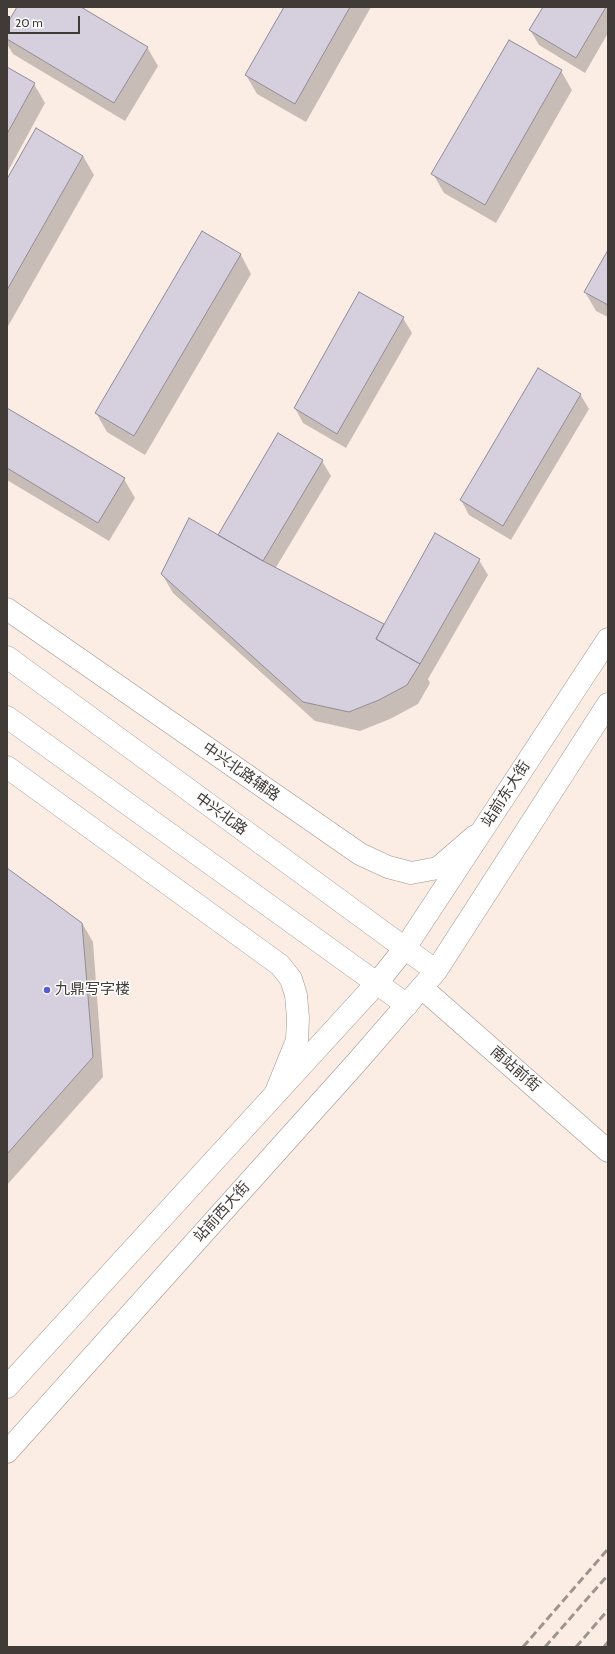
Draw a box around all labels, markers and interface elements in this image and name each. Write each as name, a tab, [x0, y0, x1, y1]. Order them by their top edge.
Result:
scale bar	[10, 8, 82, 34]
text: 20 m	[15, 15, 43, 30]
street label: 中兴北路辅路	[199, 739, 283, 805]
street label: 站前东大街	[478, 758, 534, 830]
street label: 中兴北路	[191, 789, 251, 839]
place label: 九鼎写字楼	[55, 981, 130, 999]
marker: 九鼎写字楼	[42, 985, 52, 995]
street label: 南站前街	[486, 1043, 544, 1095]
street label: 站前西大街	[190, 1178, 254, 1246]

